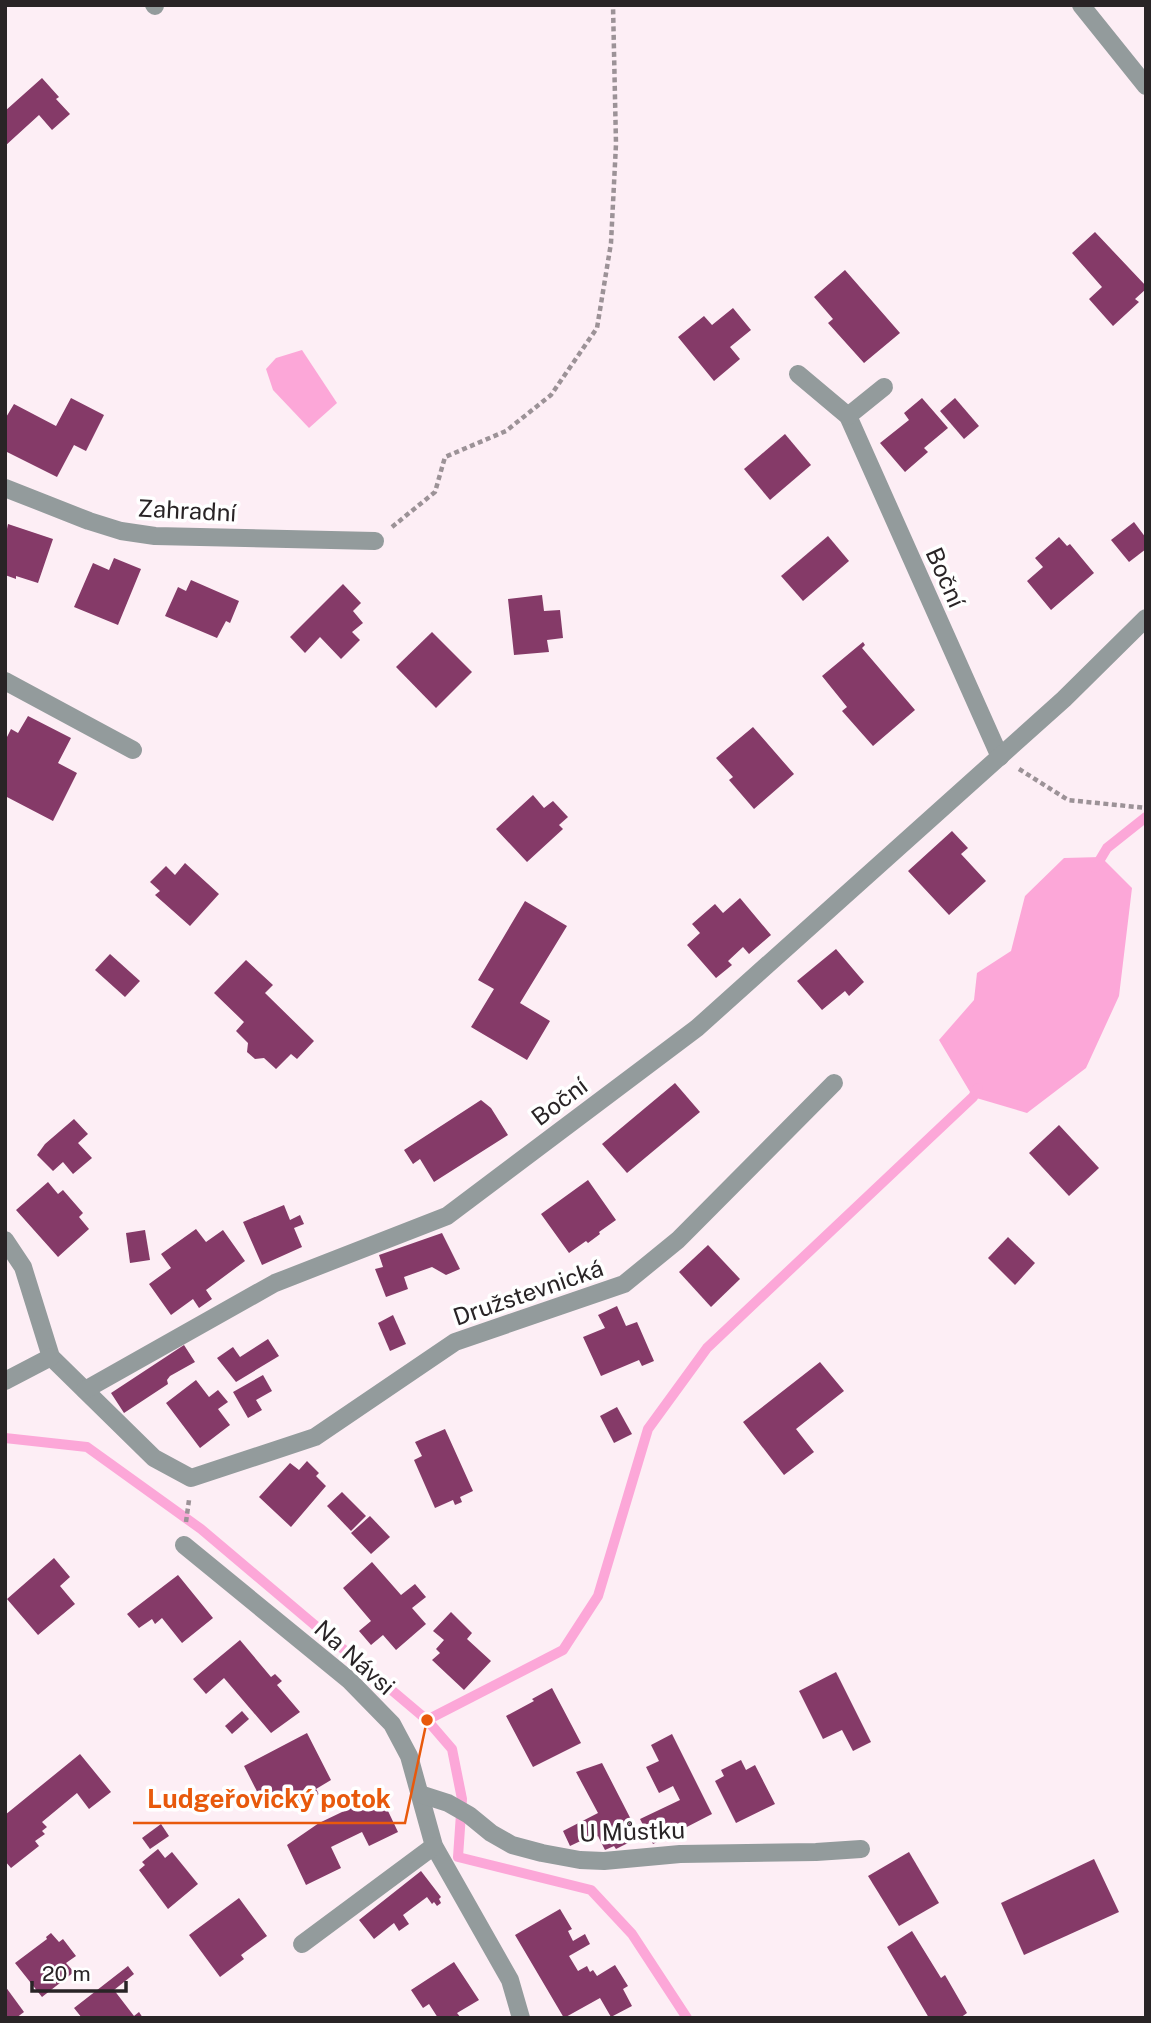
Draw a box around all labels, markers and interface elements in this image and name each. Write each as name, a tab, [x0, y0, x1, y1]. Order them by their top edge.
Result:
street label: Zahradní	[137, 493, 238, 527]
street label: Boční	[921, 543, 972, 612]
street label: Boční	[526, 1070, 593, 1131]
street label: Družstevnická	[449, 1253, 607, 1331]
street label: Na Návsi	[309, 1614, 401, 1700]
callout: Ludgeřovický potok	[133, 1776, 405, 1823]
text: Ludgeřovický potok	[147, 1783, 391, 1814]
street label: U Můstku	[578, 1815, 686, 1847]
scale bar	[32, 1950, 126, 1994]
text: 20 m	[42, 1961, 91, 1986]

